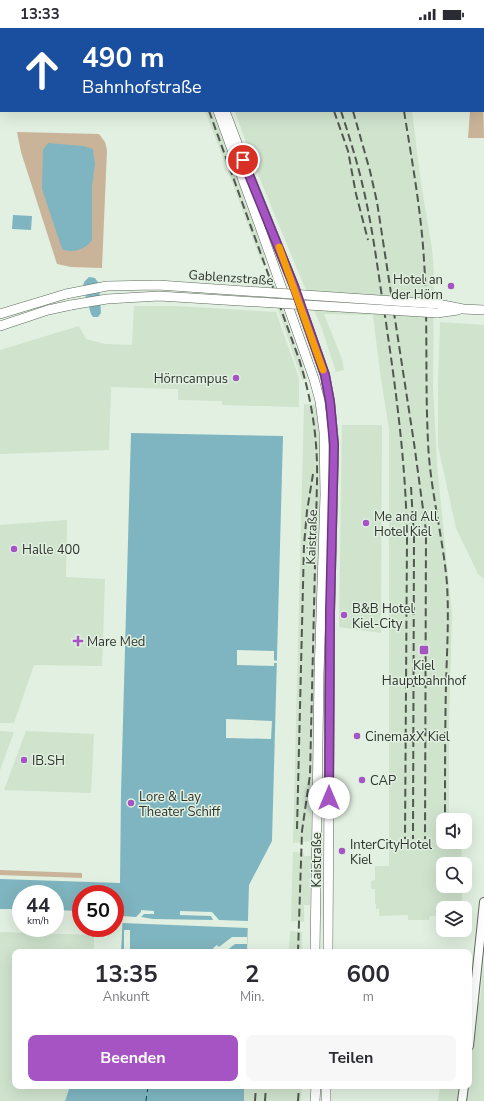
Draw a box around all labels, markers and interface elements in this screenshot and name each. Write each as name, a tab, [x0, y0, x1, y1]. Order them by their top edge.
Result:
text: 13:33	[20, 4, 60, 24]
text: 490 m	[82, 39, 165, 77]
icon: ahead	[16, 44, 68, 96]
text: Bahnhofstraße	[82, 75, 202, 99]
pin	[226, 143, 260, 177]
icon: arrive	[232, 149, 254, 171]
street label: Gablenzstraße	[188, 266, 274, 290]
place label: Hotel an der Hörn	[391, 271, 443, 304]
marker: Hotel an der Hörn	[446, 281, 456, 291]
place label: Hörncampus	[154, 370, 228, 388]
marker: Hörncampus	[231, 373, 241, 383]
place label: Me and All Hotel Kiel	[374, 508, 438, 541]
street label: Kaistraße	[302, 509, 322, 565]
marker: Me and All Hotel Kiel	[361, 518, 371, 528]
place label: Halle 400	[22, 541, 80, 559]
marker: Halle 400	[9, 544, 19, 554]
place label: B&B Hotel Kiel-City	[352, 600, 414, 633]
marker: B&B Hotel Kiel-City	[339, 610, 349, 620]
place label: Mare Med	[87, 633, 145, 651]
marker: Mare Med	[72, 635, 84, 647]
marker: Kiel Hauptbahnhof	[418, 644, 430, 656]
place label: Kiel Hauptbahnhof	[382, 657, 467, 690]
place label: CinemaxX Kiel	[365, 728, 450, 746]
marker: CinemaxX Kiel	[352, 731, 362, 741]
place label: IB.SH	[32, 752, 65, 770]
marker: IB.SH	[19, 755, 29, 765]
place label: CAP	[370, 772, 396, 790]
marker: CAP	[357, 775, 367, 785]
position arrow	[308, 777, 350, 819]
place label: Lore & Lay Theater Schiff	[139, 788, 221, 821]
marker: Lore & Lay Theater Schiff	[126, 798, 136, 808]
map controls	[436, 813, 472, 937]
button: sound	[436, 813, 472, 849]
street label: Kaistraße	[308, 832, 326, 888]
place label: InterCityHotel Kiel	[350, 836, 432, 869]
marker: InterCityHotel Kiel	[337, 846, 347, 856]
button: search	[436, 857, 472, 893]
speed limit sign: 50	[72, 885, 124, 937]
text: 44	[26, 892, 50, 919]
button: layers	[436, 901, 472, 937]
text: km/h	[27, 914, 49, 928]
text: 13:35	[94, 958, 158, 990]
text: 2	[245, 958, 259, 990]
text: 600	[347, 958, 390, 990]
text: Ankunft	[103, 988, 149, 1006]
text: Min.	[240, 988, 264, 1006]
text: m	[363, 988, 374, 1006]
button: Beenden	[28, 1035, 238, 1081]
button: Teilen	[246, 1035, 456, 1081]

